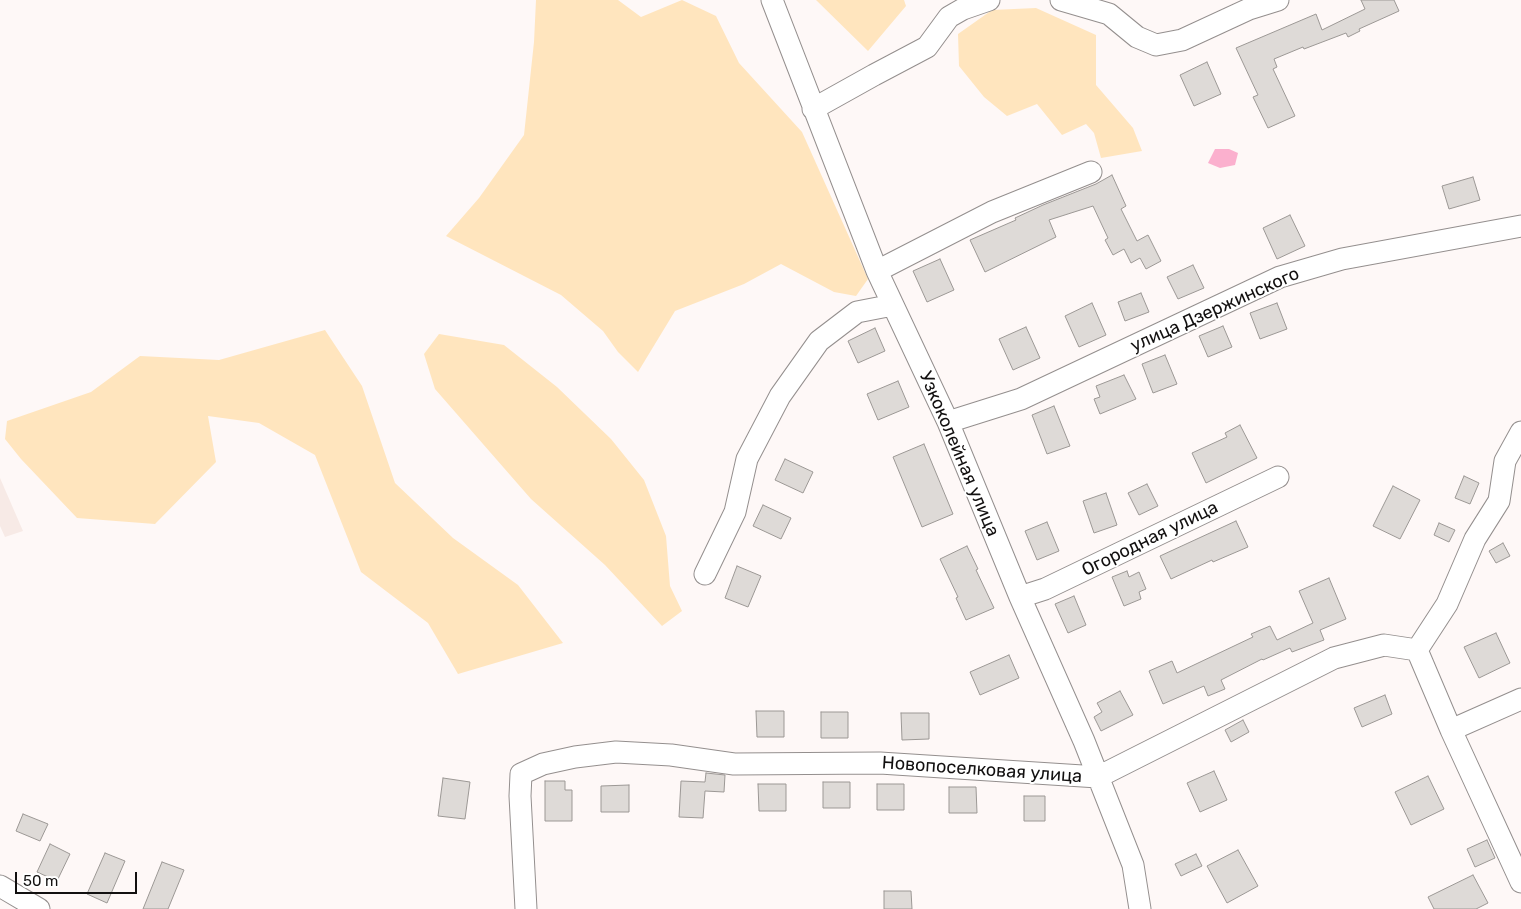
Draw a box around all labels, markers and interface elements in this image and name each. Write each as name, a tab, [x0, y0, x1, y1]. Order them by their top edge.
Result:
street label: улица Дзержинского	[1127, 263, 1303, 357]
street label: Узкоколейная улица	[914, 368, 1004, 540]
street label: Огородная улица	[1078, 497, 1222, 581]
street label: Новопоселковая улица	[881, 752, 1083, 788]
scale bar	[18, 862, 140, 894]
text: 50 m	[23, 872, 58, 890]

